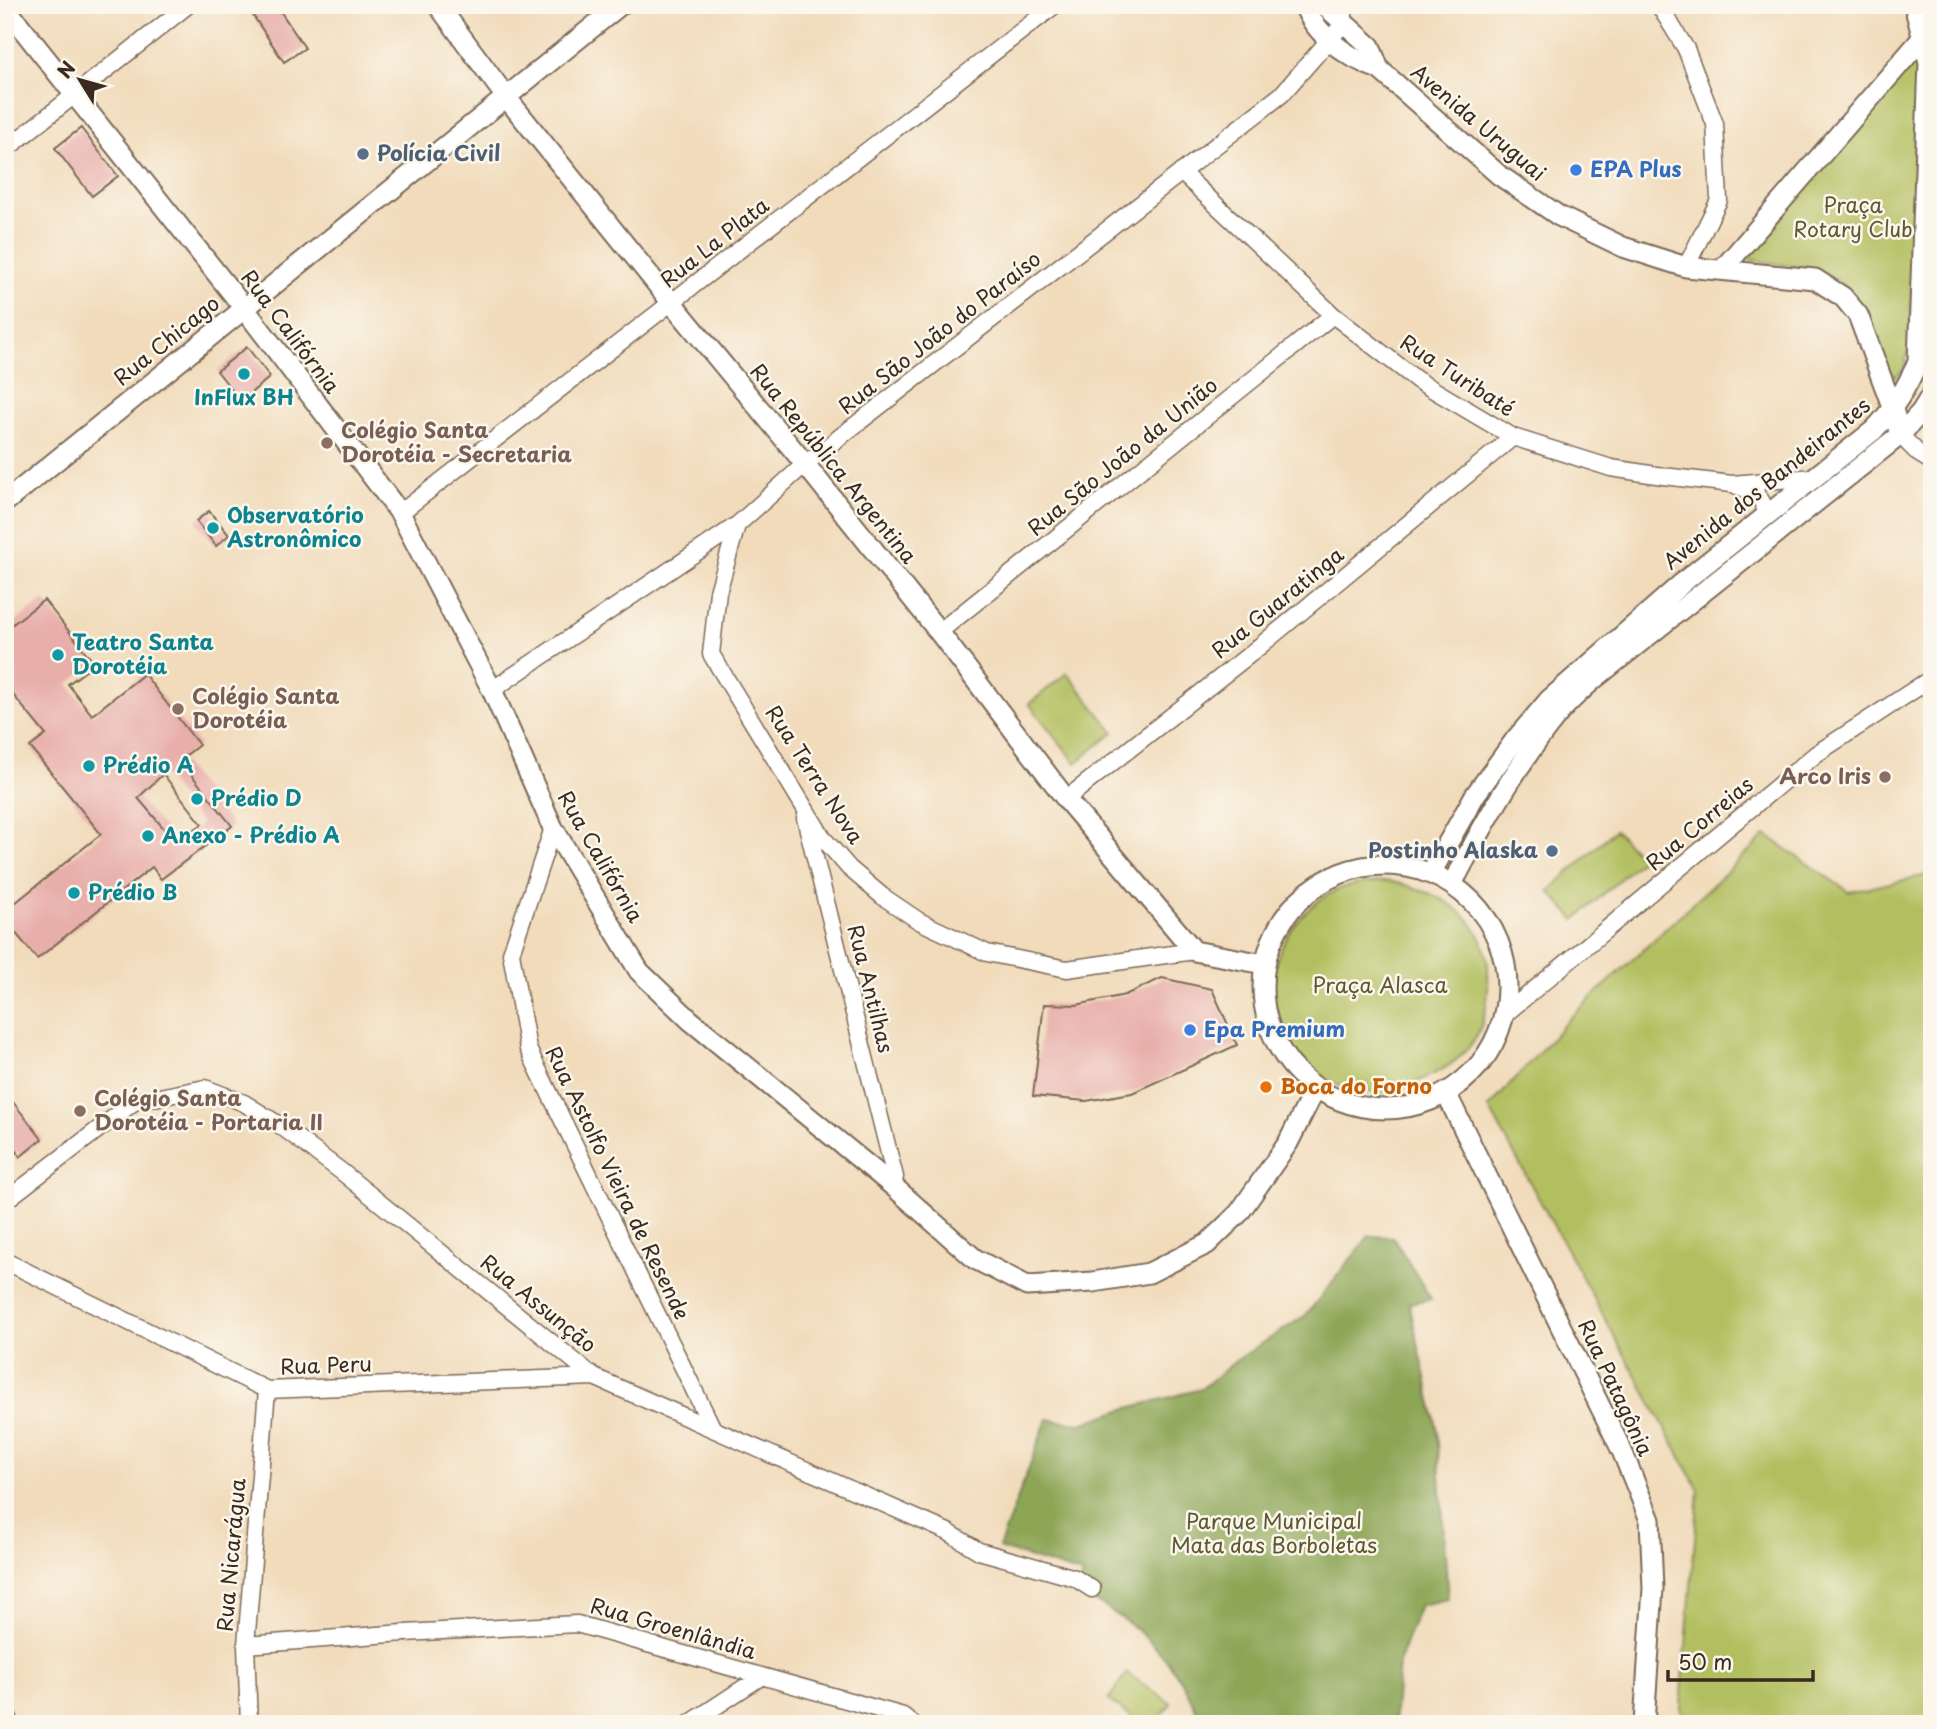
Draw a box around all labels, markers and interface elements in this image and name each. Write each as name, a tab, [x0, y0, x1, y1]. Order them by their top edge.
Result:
north arrow	[46, 46, 116, 116]
text: N	[50, 55, 81, 84]
street label: Avenida Uruguai	[1405, 55, 1554, 188]
place label: Polícia Civil	[377, 136, 500, 168]
marker: Polícia Civil	[355, 146, 371, 162]
place label: EPA Plus	[1590, 152, 1682, 184]
marker: EPA Plus	[1568, 162, 1584, 178]
street label: Rua La Plata	[653, 188, 776, 294]
park label: Praça Rotary Club	[1793, 188, 1913, 244]
street label: Rua São João do Paraíso	[831, 242, 1047, 421]
street label: Rua Califórnia	[234, 262, 349, 400]
street label: Rua Chicago	[106, 287, 226, 392]
street label: Rua Turibaté	[1394, 325, 1522, 423]
street label: Rua República Argentina	[744, 356, 926, 570]
marker: InFlux BH	[236, 366, 252, 382]
street label: Rua São João da União	[1020, 369, 1224, 542]
place label: InFlux BH	[194, 380, 294, 412]
street label: Avenida dos Bandeirantes	[1655, 389, 1876, 576]
place label: Colégio Santa Dorotéia - Secretaria	[341, 413, 572, 469]
marker: Colégio Santa Dorotéia - Secretaria	[319, 435, 335, 451]
place label: Observatório Astronômico	[226, 498, 364, 554]
marker: Observatório Astronômico	[205, 520, 221, 536]
street label: Rua Guaratinga	[1204, 538, 1350, 665]
place label: Teatro Santa Dorotéia	[72, 625, 214, 681]
marker: Teatro Santa Dorotéia	[50, 647, 66, 663]
place label: Colégio Santa Dorotéia	[192, 679, 339, 735]
street label: Rua Terra Nova	[759, 698, 873, 850]
marker: Colégio Santa Dorotéia	[170, 701, 186, 717]
place label: Prédio A	[103, 748, 194, 780]
marker: Prédio A	[81, 758, 97, 774]
place label: Arco Iris	[1779, 759, 1871, 791]
street label: Rua Correias	[1638, 768, 1759, 877]
marker: Arco Iris	[1877, 769, 1893, 785]
place label: Prédio D	[211, 781, 302, 813]
street label: Rua Califórnia	[551, 784, 653, 928]
marker: Prédio D	[189, 791, 205, 807]
place label: Anexo - Prédio A	[161, 818, 340, 850]
marker: Anexo - Prédio A	[140, 828, 156, 844]
place label: Postinho Alaska	[1368, 833, 1538, 865]
marker: Postinho Alaska	[1544, 843, 1560, 859]
place label: Prédio B	[88, 875, 177, 907]
marker: Prédio B	[66, 885, 82, 901]
street label: Rua Antilhas	[841, 921, 903, 1056]
park label: Praça Alasca	[1312, 968, 1448, 1000]
place label: Epa Premium	[1204, 1012, 1345, 1044]
marker: Epa Premium	[1182, 1022, 1198, 1038]
street label: Rua Astolfo Vieira de Resende	[539, 1040, 699, 1324]
place label: Boca do Forno	[1280, 1069, 1432, 1101]
marker: Boca do Forno	[1258, 1079, 1274, 1095]
place label: Colégio Santa Dorotéia - Portaria II	[94, 1081, 323, 1137]
marker: Colégio Santa Dorotéia - Portaria II	[72, 1103, 88, 1119]
street label: Rua Assunção	[474, 1246, 604, 1359]
street label: Rua Patagônia	[1571, 1313, 1663, 1461]
street label: Rua Peru	[280, 1346, 372, 1382]
street label: Rua Nicarágua	[207, 1477, 253, 1633]
park label: Parque Municipal Mata das Borboletas	[1171, 1504, 1377, 1560]
street label: Rua Groenlândia	[587, 1588, 761, 1666]
scale bar	[1668, 1638, 1813, 1682]
text: 50 m	[1678, 1645, 1732, 1677]

